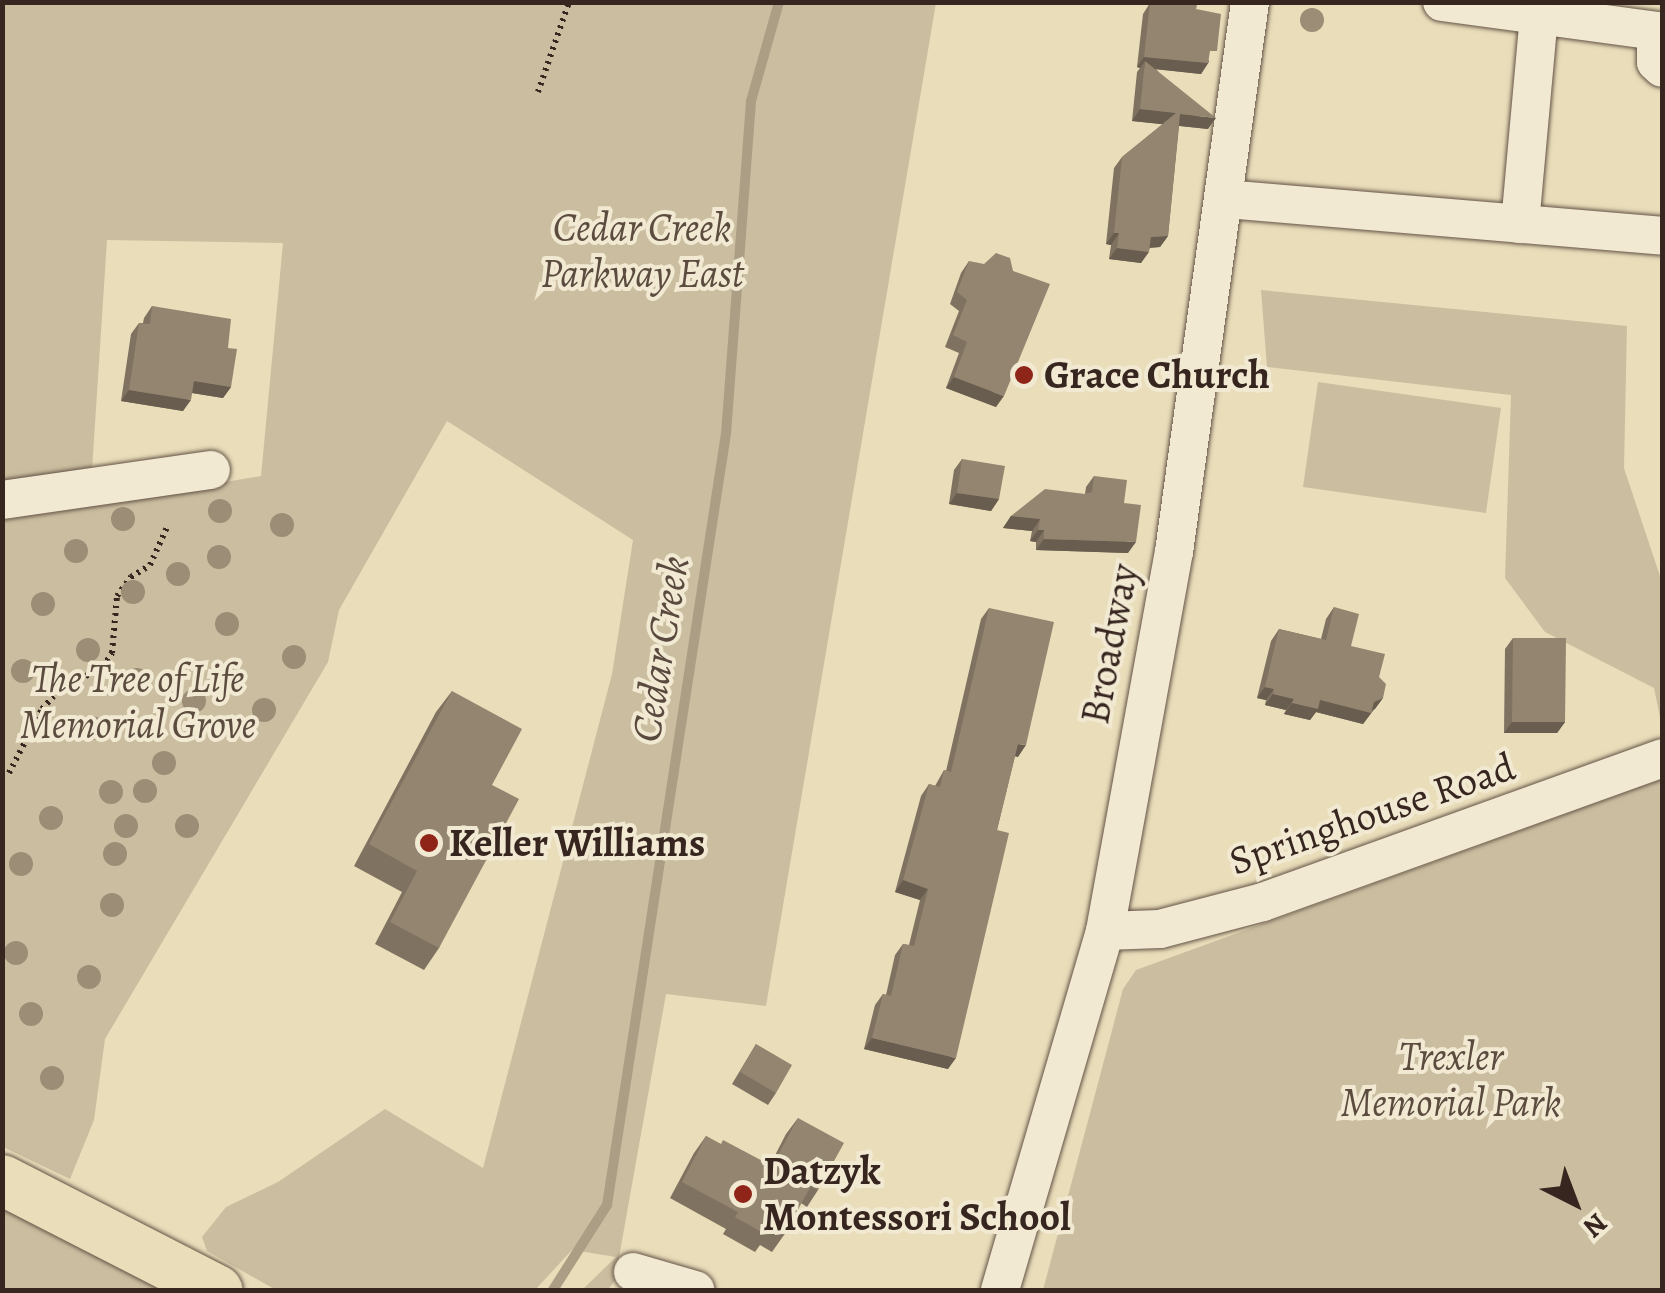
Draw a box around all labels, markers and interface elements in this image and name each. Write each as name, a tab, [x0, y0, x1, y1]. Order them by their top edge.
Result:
park label: Cedar Creek Parkway East	[541, 204, 743, 298]
place label: Grace Church	[1044, 351, 1270, 399]
marker: Grace Church	[1013, 364, 1035, 386]
water label: Cedar Creek	[620, 553, 700, 745]
street label: Broadway	[1071, 560, 1149, 728]
park label: The Tree of Life Memorial Grove	[20, 655, 256, 749]
street label: Springhouse Road	[1223, 743, 1521, 885]
place label: Keller Williams	[449, 819, 705, 867]
marker: Keller Williams	[418, 832, 440, 854]
park label: Trexler Memorial Park	[1341, 1033, 1561, 1127]
place label: Datzyk Montessori School	[763, 1147, 1071, 1241]
north arrow	[1525, 1153, 1625, 1253]
marker: Datzyk Montessori School	[732, 1183, 754, 1205]
text: N	[1575, 1204, 1615, 1246]

